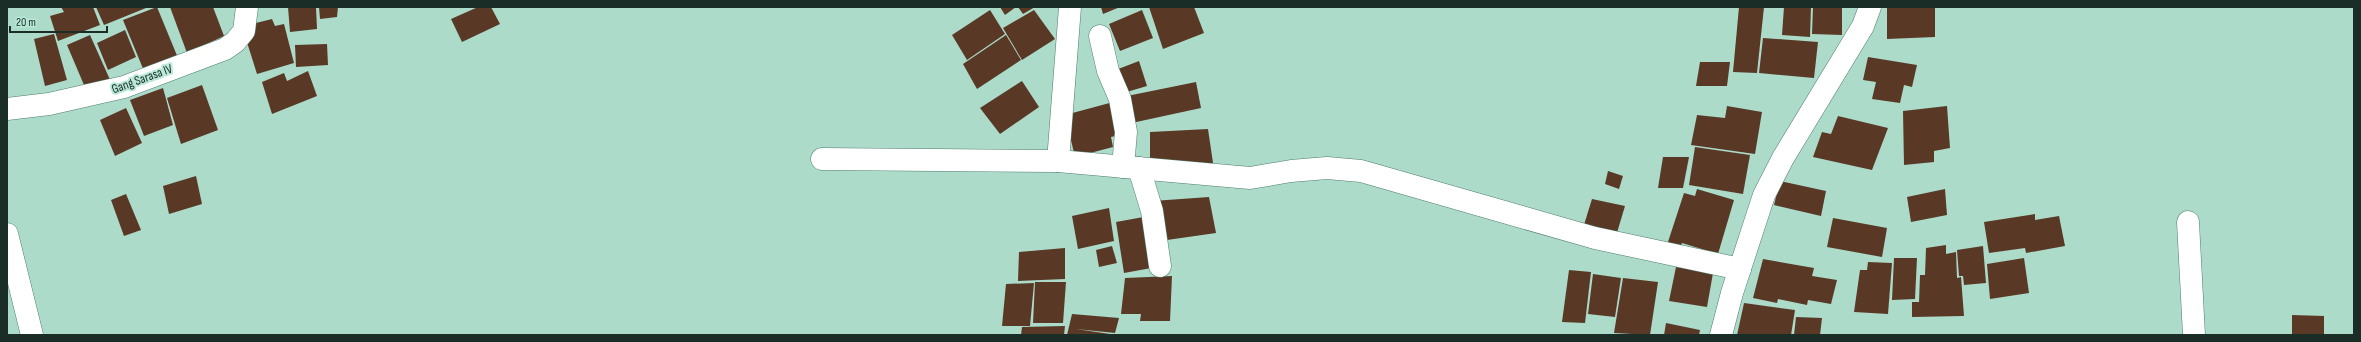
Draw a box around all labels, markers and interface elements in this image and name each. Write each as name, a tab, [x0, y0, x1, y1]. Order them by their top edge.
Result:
scale bar	[10, 8, 107, 34]
text: 20 m	[16, 15, 36, 30]
street label: Gang Sarasa IV	[109, 61, 175, 97]

